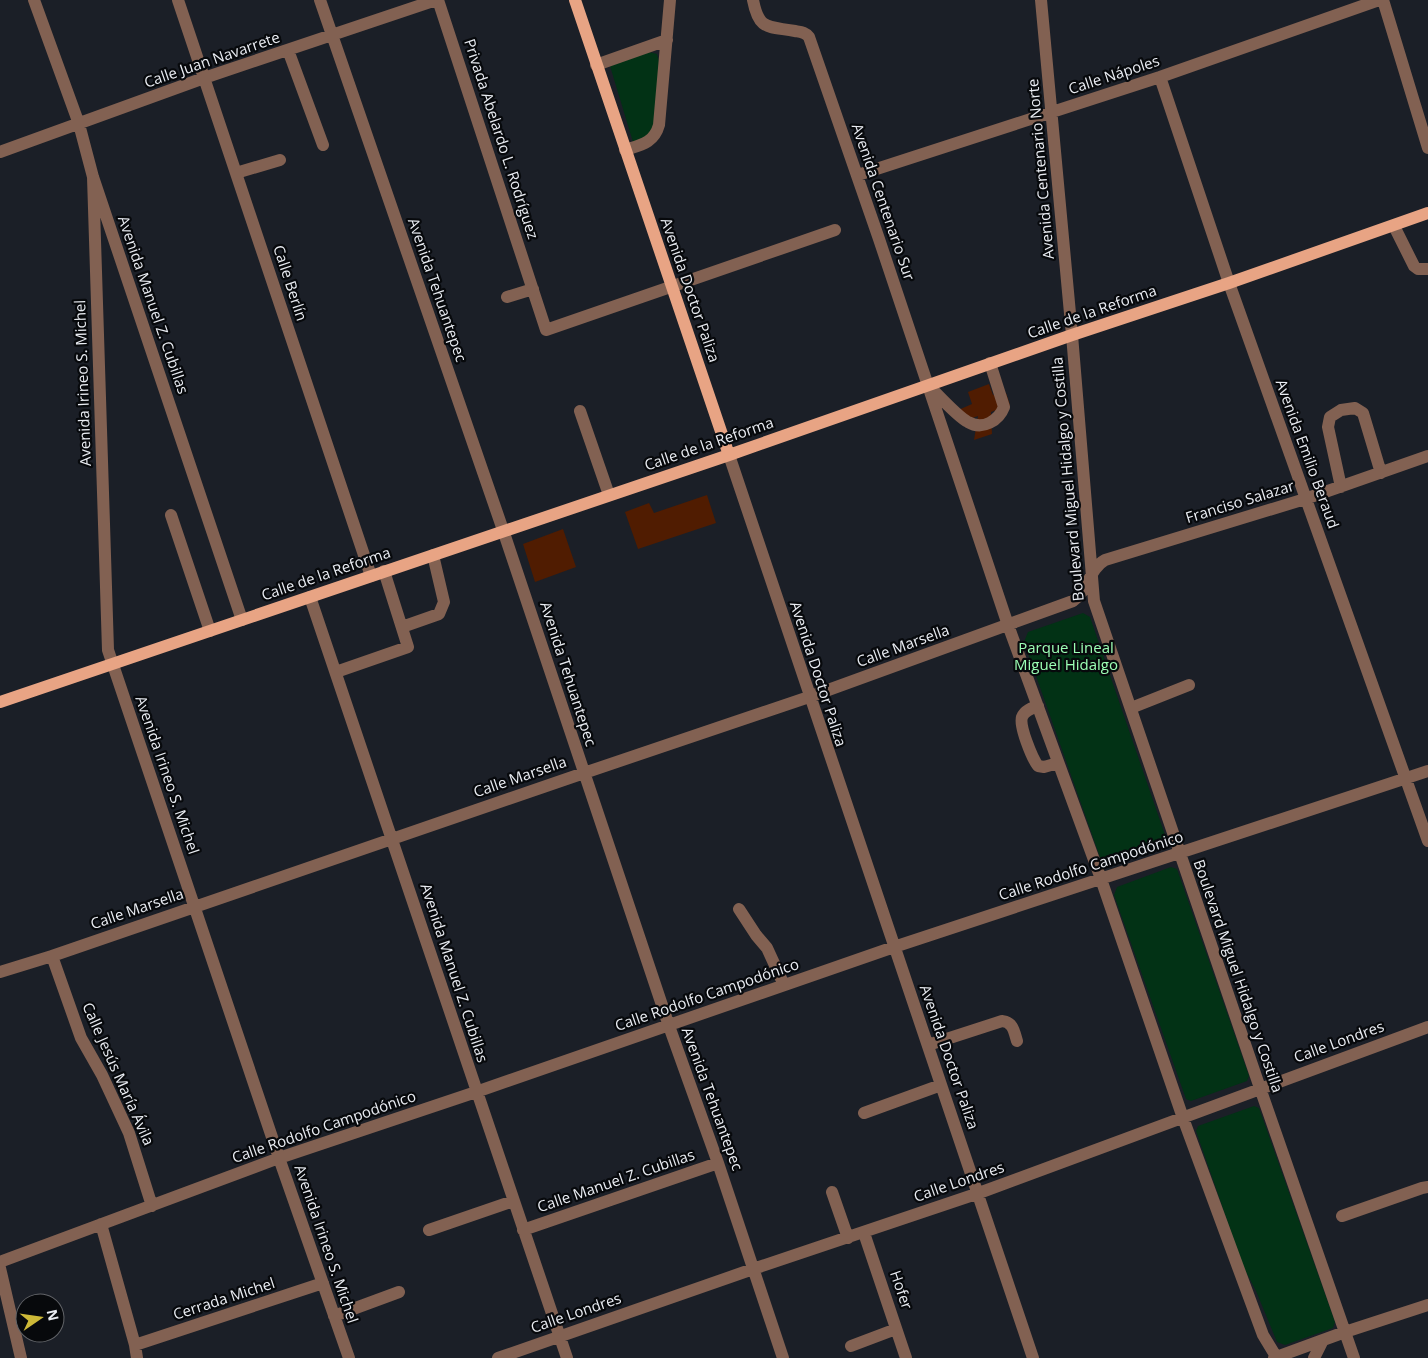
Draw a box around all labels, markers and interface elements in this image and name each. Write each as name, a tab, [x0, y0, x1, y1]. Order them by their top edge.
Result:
street label: Calle Juan Navarrete	[141, 26, 282, 92]
street label: Privada Abelardo L. Rodríguez	[460, 36, 544, 241]
street label: Calle Nápoles	[1065, 50, 1162, 98]
street label: Avenida Centenario Norte	[1022, 78, 1058, 260]
street label: Avenida Centenario Sur	[848, 121, 920, 283]
street label: Avenida Manuel Z. Cubillas	[114, 213, 194, 396]
street label: Avenida Tehuantepec	[404, 215, 472, 364]
street label: Avenida Doctor Paliza	[657, 215, 725, 365]
street label: Calle Berlín	[269, 242, 313, 323]
street label: Calle de la Reforma	[1024, 280, 1159, 343]
street label: Avenida Irineo S. Michel	[69, 300, 95, 467]
street label: Boulevard Miguel Hidalgo y Costilla	[1046, 356, 1088, 602]
street label: Avenida Emilio Beraud	[1272, 376, 1344, 531]
street label: Calle de la Reforma	[641, 412, 776, 475]
street label: Franciso Salazar	[1183, 475, 1296, 527]
street label: Calle de la Reforma	[258, 542, 393, 605]
street label: Avenida Tehuantepec	[536, 599, 602, 749]
street label: Avenida Doctor Paliza	[786, 599, 852, 749]
street label: Calle Marsella	[854, 619, 952, 671]
park label: Parque Lineal Miguel Hidalgo	[1014, 637, 1118, 674]
street label: Avenida Irineo S. Michel	[131, 693, 204, 857]
street label: Calle Marsella	[471, 751, 569, 801]
street label: Calle Rodolfo Campodónico	[996, 826, 1186, 904]
street label: Boulevard Miguel Hidalgo y Costilla	[1190, 857, 1288, 1095]
street label: Avenida Manuel Z. Cubillas	[417, 881, 493, 1065]
street label: Calle Marsella	[88, 883, 186, 933]
street label: Calle Rodolfo Campodónico	[612, 953, 801, 1035]
street label: Avenida Doctor Paliza	[916, 982, 984, 1132]
street label: Calle Jesús María Ávila	[78, 999, 159, 1148]
street label: Calle Londres	[1291, 1015, 1387, 1067]
street label: Avenida Tehuantepec	[678, 1024, 748, 1173]
street label: Calle Rodolfo Campodónico	[229, 1085, 418, 1167]
street label: Calle Manuel Z. Cubillas	[534, 1144, 697, 1216]
street label: Calle Londres	[911, 1156, 1007, 1206]
street label: Avenida Irineo S. Michel	[290, 1162, 363, 1326]
street label: Hofer	[886, 1268, 918, 1312]
street label: Cerrada Michel	[170, 1272, 277, 1324]
street label: Calle Londres	[528, 1287, 624, 1337]
north arrow	[15, 1293, 65, 1343]
text: N	[43, 1307, 64, 1323]

